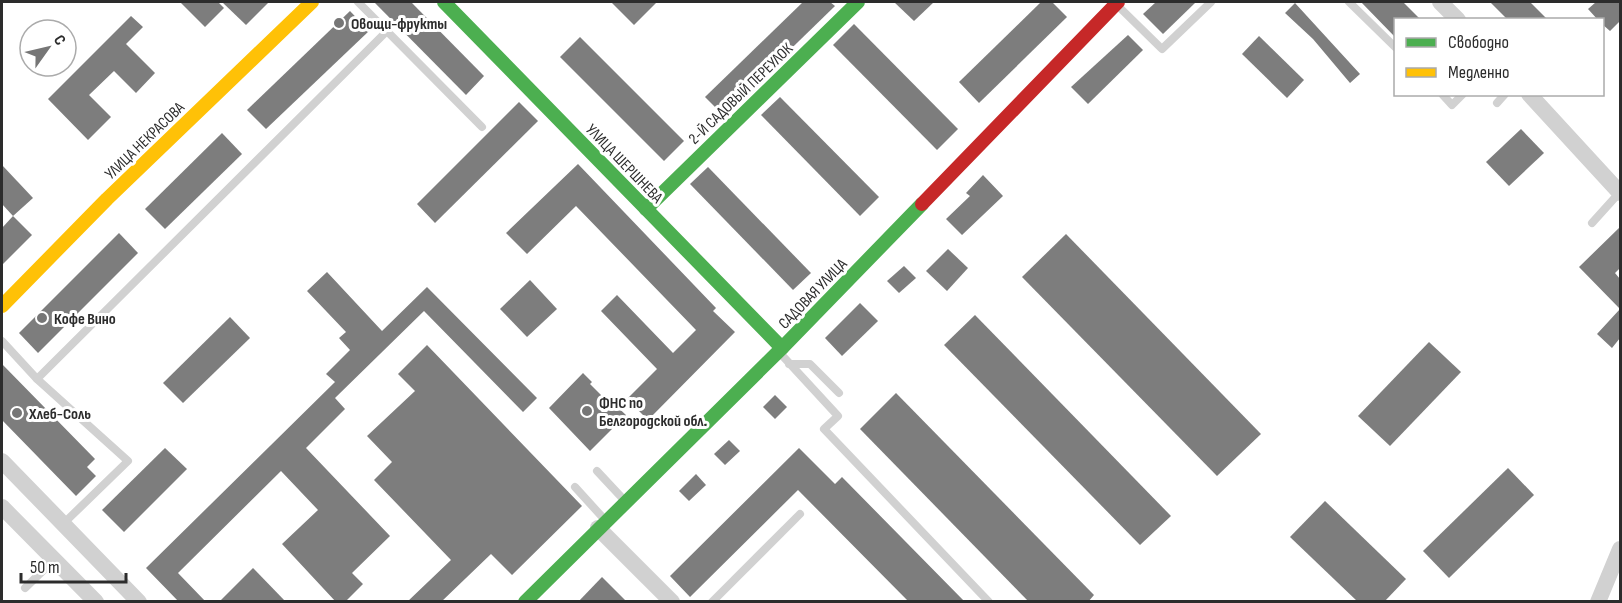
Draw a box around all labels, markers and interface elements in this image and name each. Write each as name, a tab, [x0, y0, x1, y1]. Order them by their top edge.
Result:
place label: Овощи-фрукты	[351, 15, 447, 34]
marker: Овощи-фрукты	[332, 16, 346, 30]
north arrow	[18, 18, 78, 78]
legend	[1394, 18, 1604, 96]
text: С	[49, 32, 69, 49]
text: Свободно	[1448, 32, 1509, 53]
street label: 2-Й САДОВЫЙ ПЕРЕУЛОК	[685, 39, 798, 149]
text: Медленно	[1448, 62, 1510, 83]
street label: УЛИЦА НЕКРАСОВА	[101, 98, 189, 184]
street label: УЛИЦА ШЕРШНЕВА	[581, 121, 666, 208]
street label: САДОВАЯ УЛИЦА	[775, 255, 851, 333]
place label: Кофе Вино	[54, 310, 116, 329]
marker: Кофе Вино	[35, 311, 49, 325]
place label: ФНС по Белгородской обл.	[599, 394, 707, 431]
marker: ФНС по Белгородской обл.	[580, 404, 594, 418]
place label: Хлеб-Соль	[28, 405, 91, 424]
marker: Хлеб-Соль	[10, 406, 24, 420]
scale bar	[21, 546, 126, 584]
text: 50 m	[30, 557, 60, 578]

